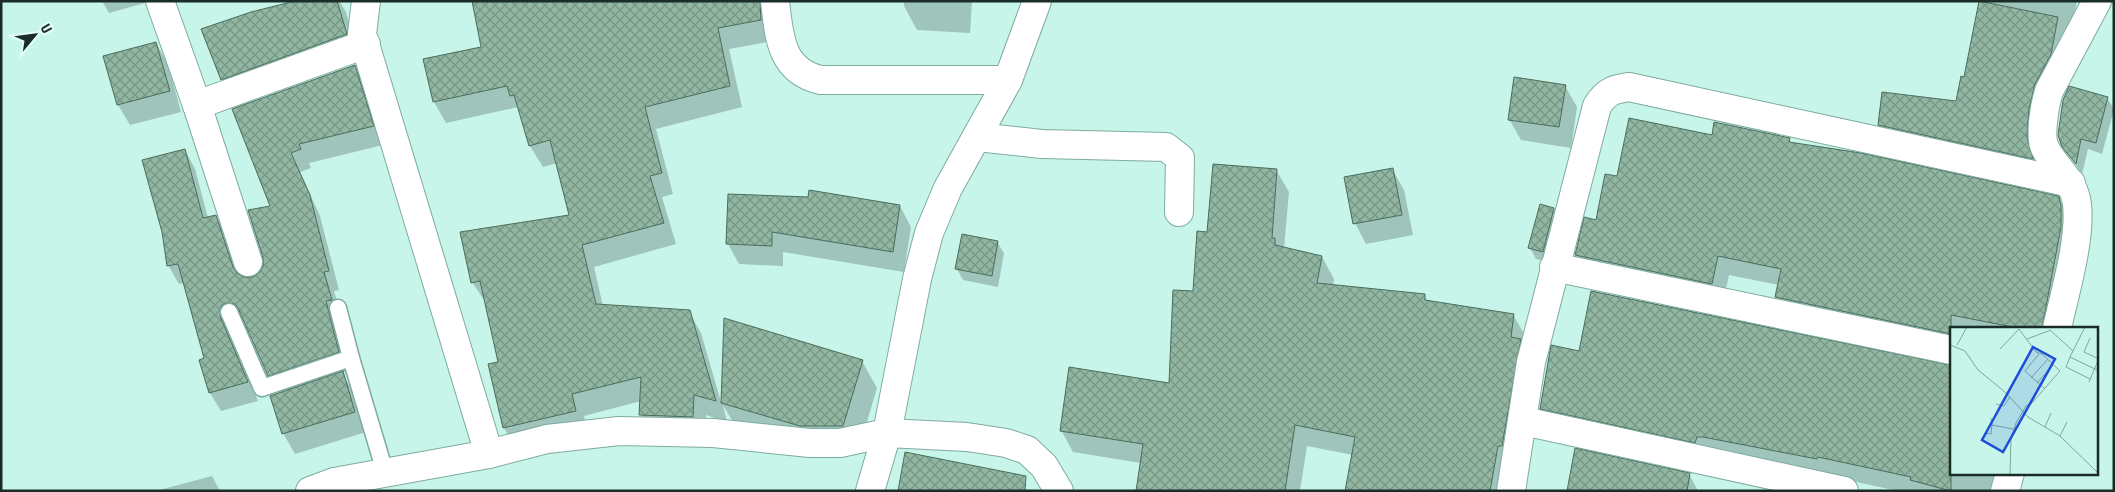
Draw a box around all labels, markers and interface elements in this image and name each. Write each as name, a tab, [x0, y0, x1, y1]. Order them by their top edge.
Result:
north arrow	[10, 10, 60, 60]
text: U	[37, 21, 55, 36]
inset map	[1950, 327, 2098, 474]

